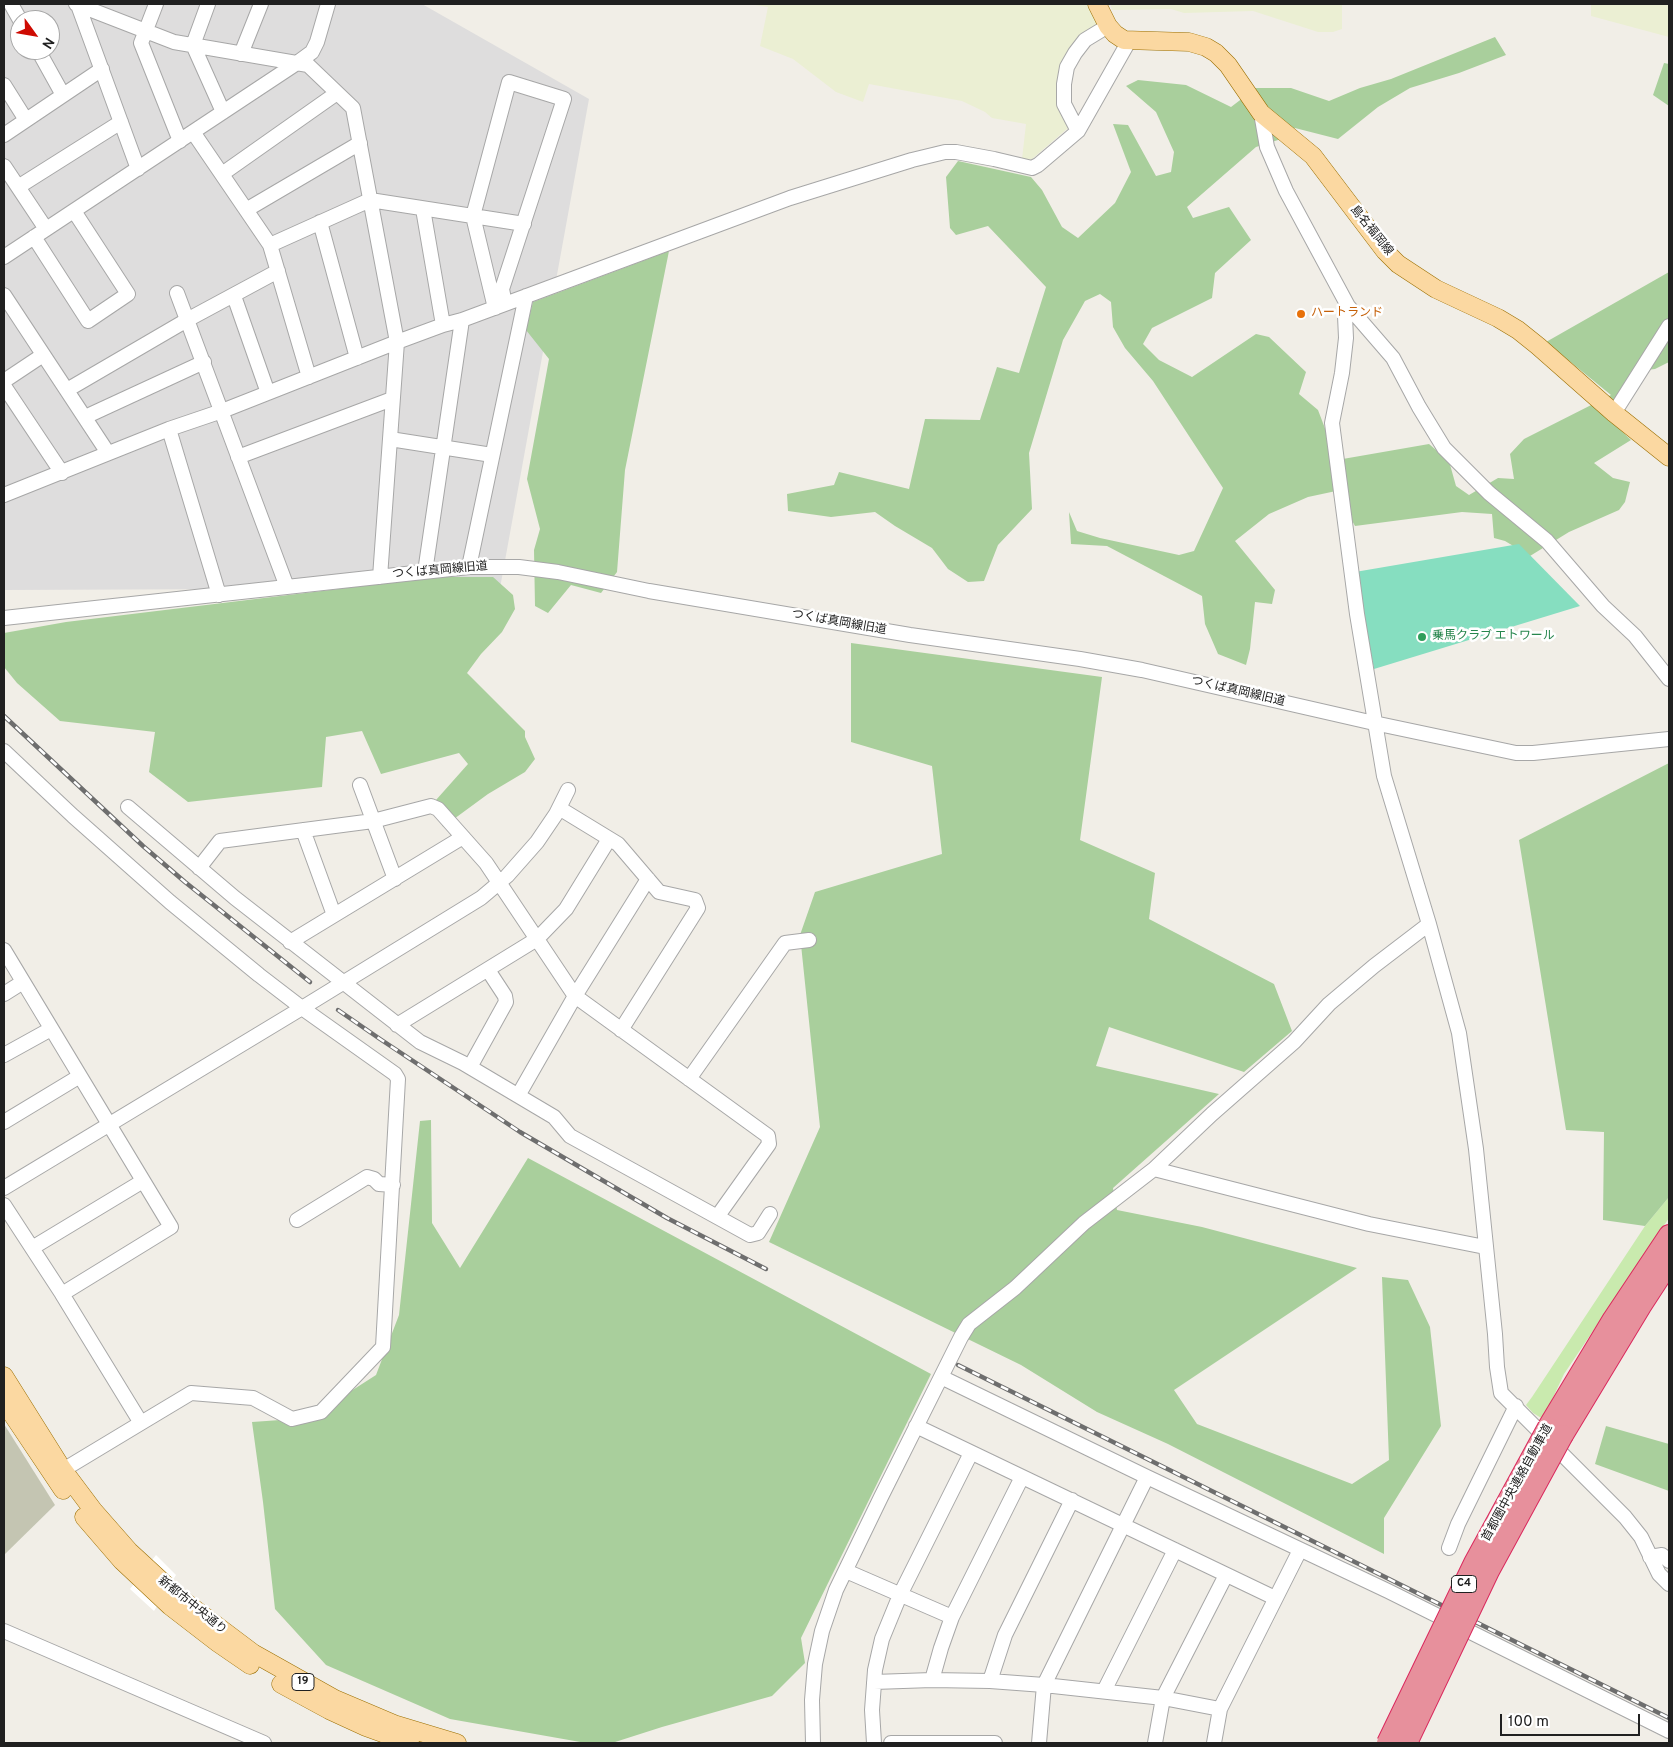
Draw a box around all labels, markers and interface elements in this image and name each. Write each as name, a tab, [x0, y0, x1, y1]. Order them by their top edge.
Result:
north arrow	[10, 10, 60, 60]
text: N	[37, 34, 57, 51]
street label: 島名福岡線	[1347, 203, 1395, 259]
place label: ハートランド	[1311, 307, 1383, 321]
marker: ハートランド	[1295, 308, 1307, 320]
street label: つくば真岡線旧道	[392, 560, 488, 582]
street label: つくば真岡線旧道	[790, 608, 888, 638]
place label: 乗馬クラブ エトワール	[1432, 630, 1555, 644]
marker: 乗馬クラブ エトワール	[1416, 631, 1428, 643]
street label: つくば真岡線旧道	[1190, 674, 1286, 710]
street label: 首都圏中央連絡自動車道	[1480, 1422, 1556, 1544]
street label: 新都市中央通り	[155, 1574, 229, 1638]
road number: C4	[1452, 1576, 1476, 1592]
road number: 19	[292, 1674, 314, 1690]
scale bar	[1503, 1704, 1643, 1736]
text: 100 m	[1508, 1713, 1549, 1732]

